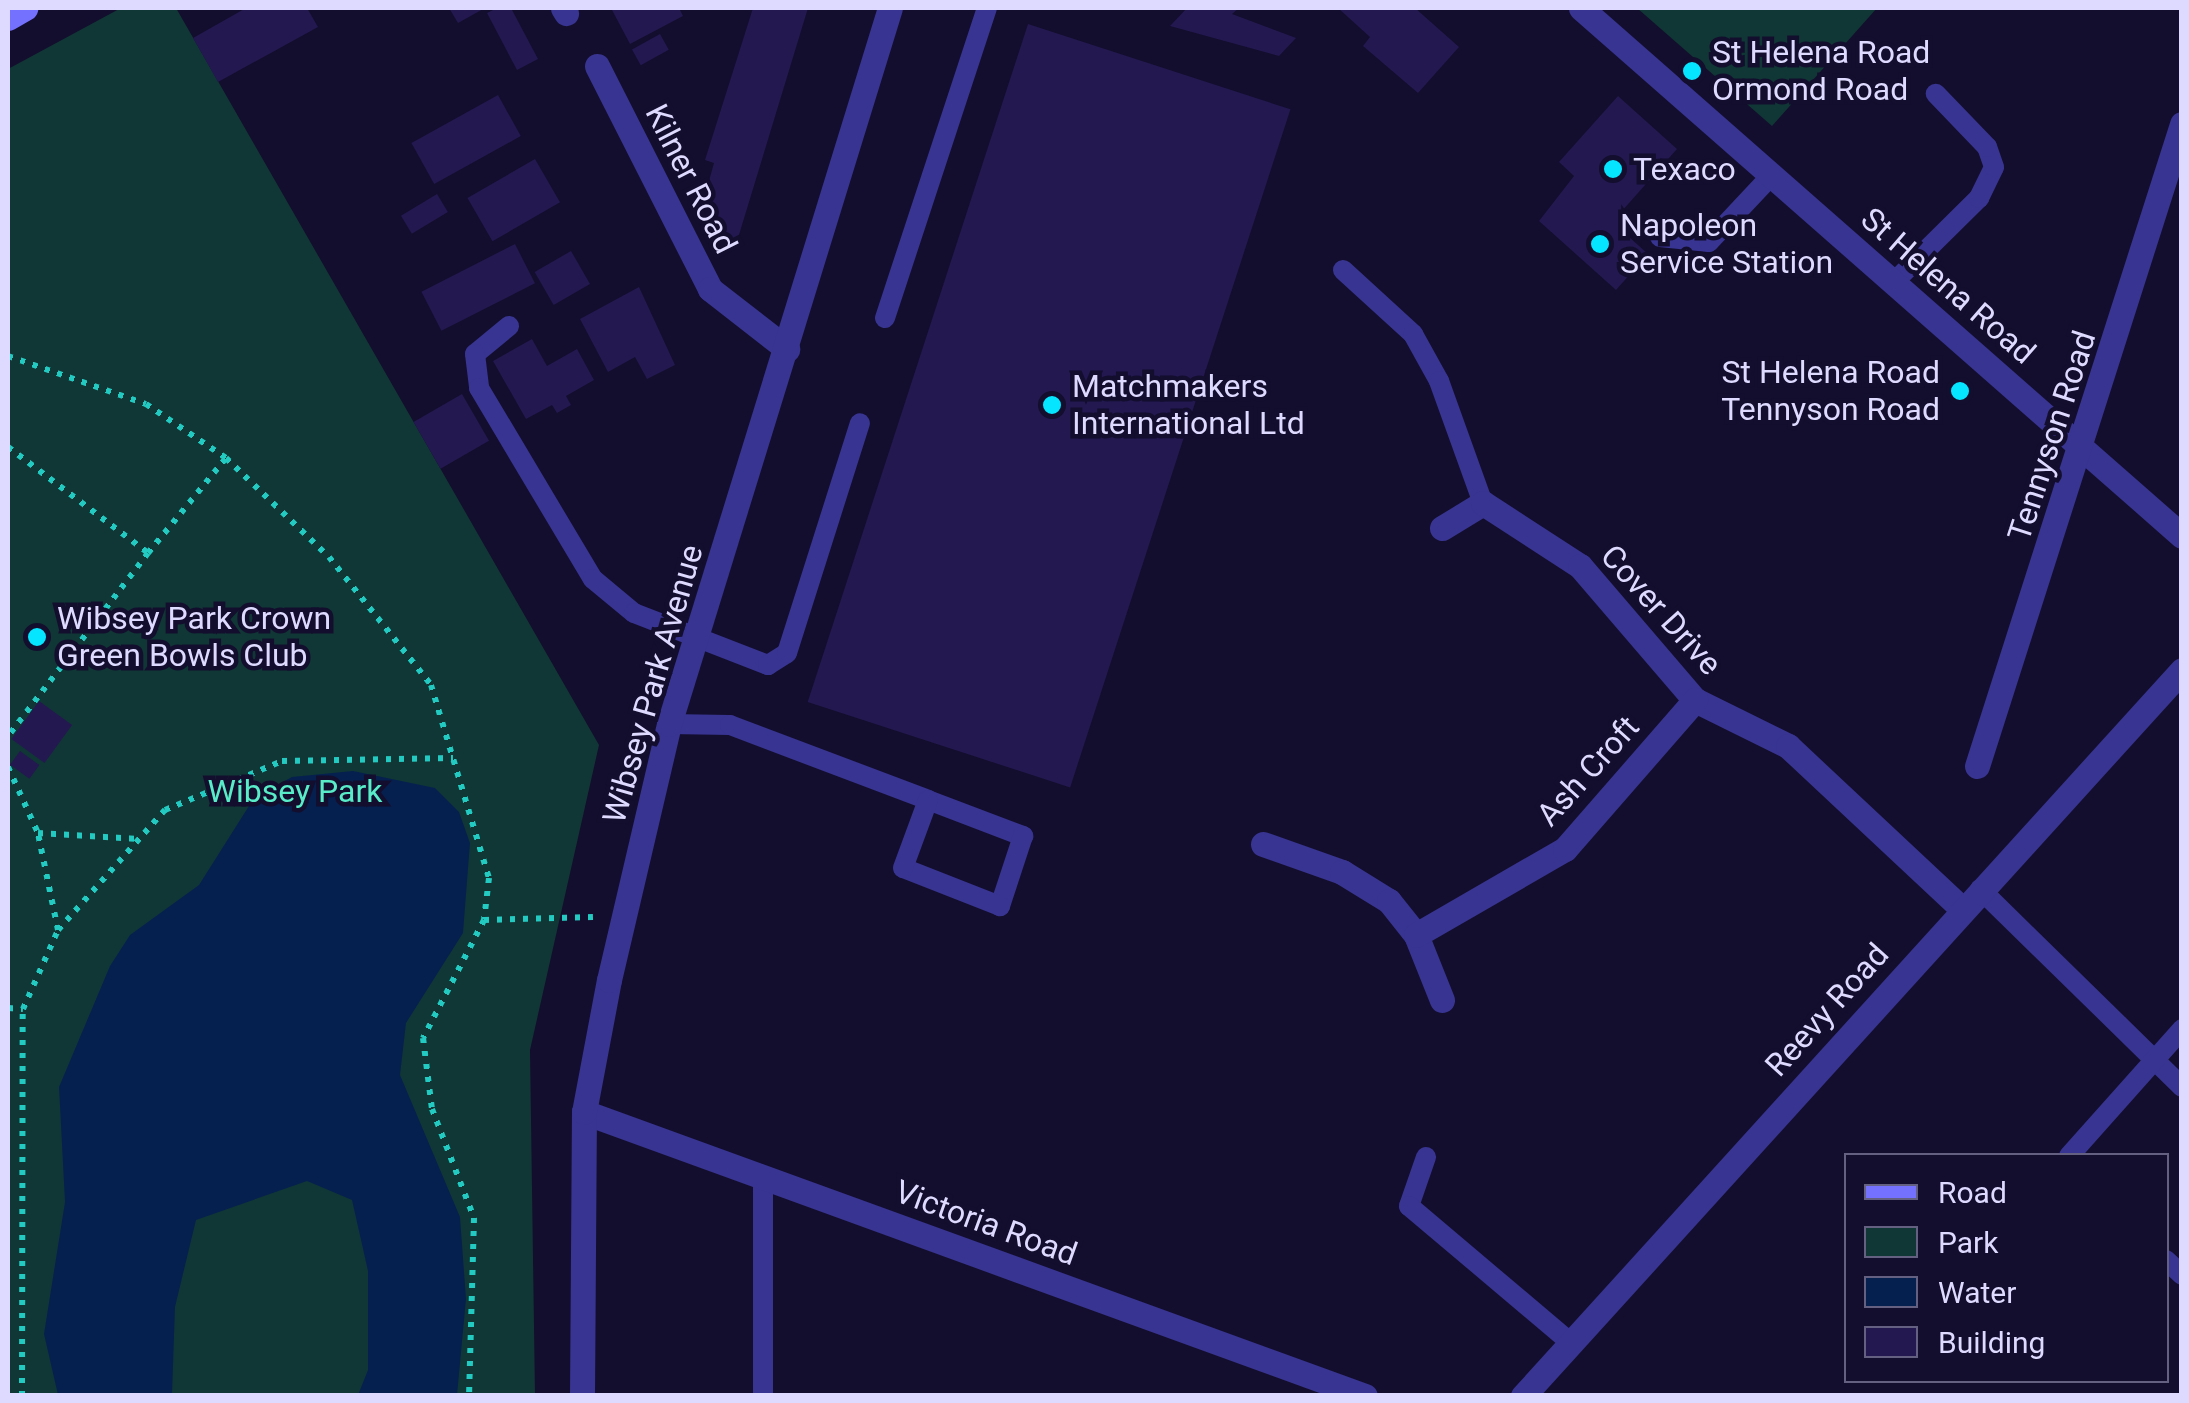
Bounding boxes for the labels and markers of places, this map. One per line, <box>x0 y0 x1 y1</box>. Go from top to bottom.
place label: St Helena Road Ormond Road <box>1712 34 1930 109</box>
marker: St Helena Road Ormond Road <box>1681 60 1703 82</box>
place label: Texaco <box>1633 150 1736 188</box>
marker: Texaco <box>1602 158 1624 180</box>
place label: Napoleon Service Station <box>1620 207 1833 282</box>
marker: Napoleon Service Station <box>1589 233 1611 255</box>
place label: St Helena Road Tennyson Road <box>1721 354 1940 429</box>
place label: Matchmakers International Ltd <box>1072 368 1305 443</box>
marker: St Helena Road Tennyson Road <box>1949 380 1971 402</box>
marker: Matchmakers International Ltd <box>1041 394 1063 416</box>
place label: Wibsey Park Crown Green Bowls Club <box>57 600 331 675</box>
marker: Wibsey Park Crown Green Bowls Club <box>26 626 48 648</box>

